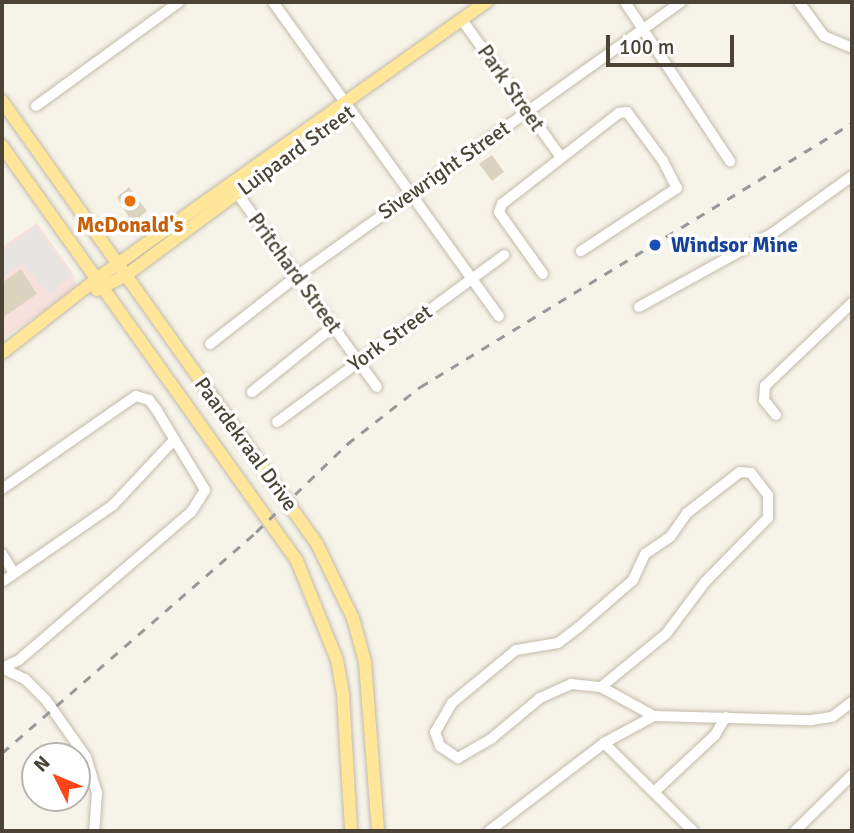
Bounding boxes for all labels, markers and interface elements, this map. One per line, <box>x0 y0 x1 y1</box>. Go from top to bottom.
scale bar <box>609 21 737 65</box>
text: 100 m <box>619 34 674 60</box>
street label: Park Street <box>472 40 550 136</box>
street label: Luipaard Street <box>233 99 359 201</box>
street label: Sivewright Street <box>373 115 515 225</box>
marker: McDonald's <box>122 193 138 209</box>
street label: Pritchard Street <box>243 208 347 338</box>
place label: McDonald's <box>77 212 183 238</box>
place label: Windsor Mine <box>671 232 798 258</box>
marker: Windsor Mine <box>645 235 665 255</box>
street label: York Street <box>343 299 437 377</box>
street label: Paardekraal Drive <box>189 372 303 516</box>
north arrow <box>21 742 91 812</box>
text: N <box>29 751 55 777</box>

